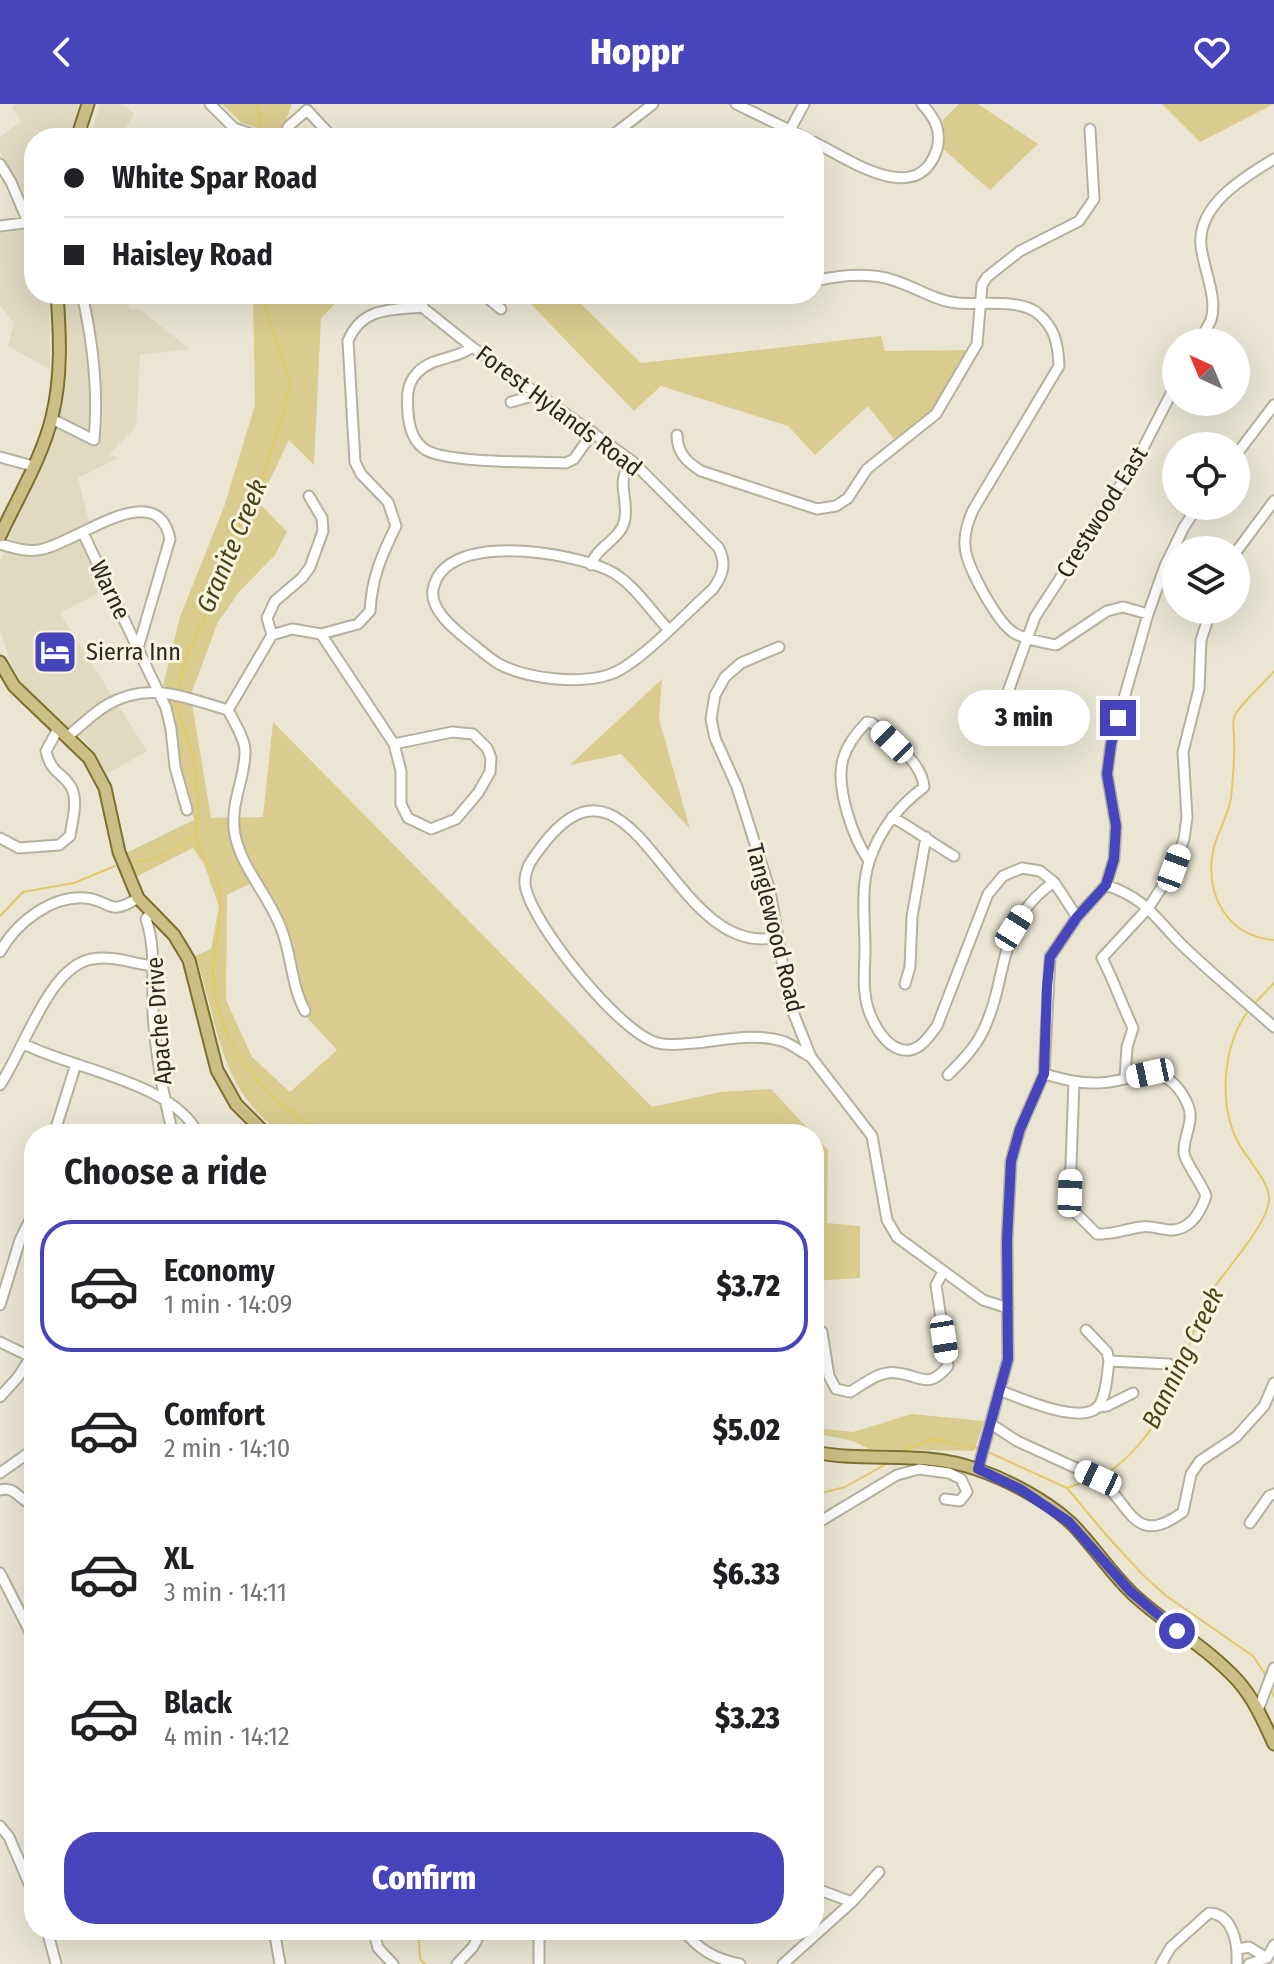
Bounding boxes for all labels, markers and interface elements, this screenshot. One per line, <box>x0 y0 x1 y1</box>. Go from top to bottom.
icon: back <box>40 30 84 74</box>
text: Hoppr <box>590 30 684 74</box>
icon: heart <box>1190 30 1234 74</box>
text: White Spar Road <box>112 160 317 196</box>
text: Haisley Road <box>112 237 273 273</box>
north arrow <box>1162 328 1250 416</box>
map controls <box>1162 328 1250 624</box>
street label: Forest Hylands Road <box>471 340 647 482</box>
button: locate <box>1162 432 1250 520</box>
street label: Crestwood East <box>1050 441 1154 583</box>
water label: Granite Creek <box>190 475 274 617</box>
button: layers <box>1162 536 1250 624</box>
street label: Warne <box>84 556 136 624</box>
hotel icon: Sierra Inn <box>31 628 79 676</box>
place label: Sierra Inn <box>86 638 181 666</box>
callout: 3 min <box>958 690 1090 746</box>
route end <box>1100 700 1136 736</box>
text: 3 min <box>995 702 1053 733</box>
car <box>866 717 918 767</box>
street label: Tanglewood Road <box>741 841 809 1015</box>
car <box>1155 841 1193 895</box>
car <box>991 901 1037 955</box>
street label: Apache Drive <box>141 956 177 1086</box>
car <box>1124 1056 1176 1090</box>
text: Choose a ride <box>64 1150 267 1194</box>
car <box>1057 1169 1083 1217</box>
icon: car <box>68 1250 140 1322</box>
text: Economy <box>164 1253 275 1289</box>
text: $3.72 <box>716 1268 780 1304</box>
water label: Banning Creek <box>1136 1282 1231 1434</box>
text: 1 min · 14:09 <box>164 1289 292 1320</box>
car <box>928 1313 960 1365</box>
icon: car <box>68 1394 140 1466</box>
text: Comfort <box>164 1397 265 1433</box>
text: $5.02 <box>713 1412 780 1448</box>
text: 2 min · 14:10 <box>164 1433 290 1464</box>
car <box>1071 1457 1125 1499</box>
icon: car <box>68 1538 140 1610</box>
text: XL <box>164 1541 194 1577</box>
text: $6.33 <box>713 1556 780 1592</box>
text: 3 min · 14:11 <box>164 1577 287 1608</box>
route start <box>1159 1613 1195 1649</box>
icon: car <box>68 1682 140 1754</box>
text: Black <box>164 1685 232 1721</box>
text: $3.23 <box>715 1700 780 1736</box>
text: 4 min · 14:12 <box>164 1721 289 1752</box>
button: Confirm <box>64 1832 784 1924</box>

